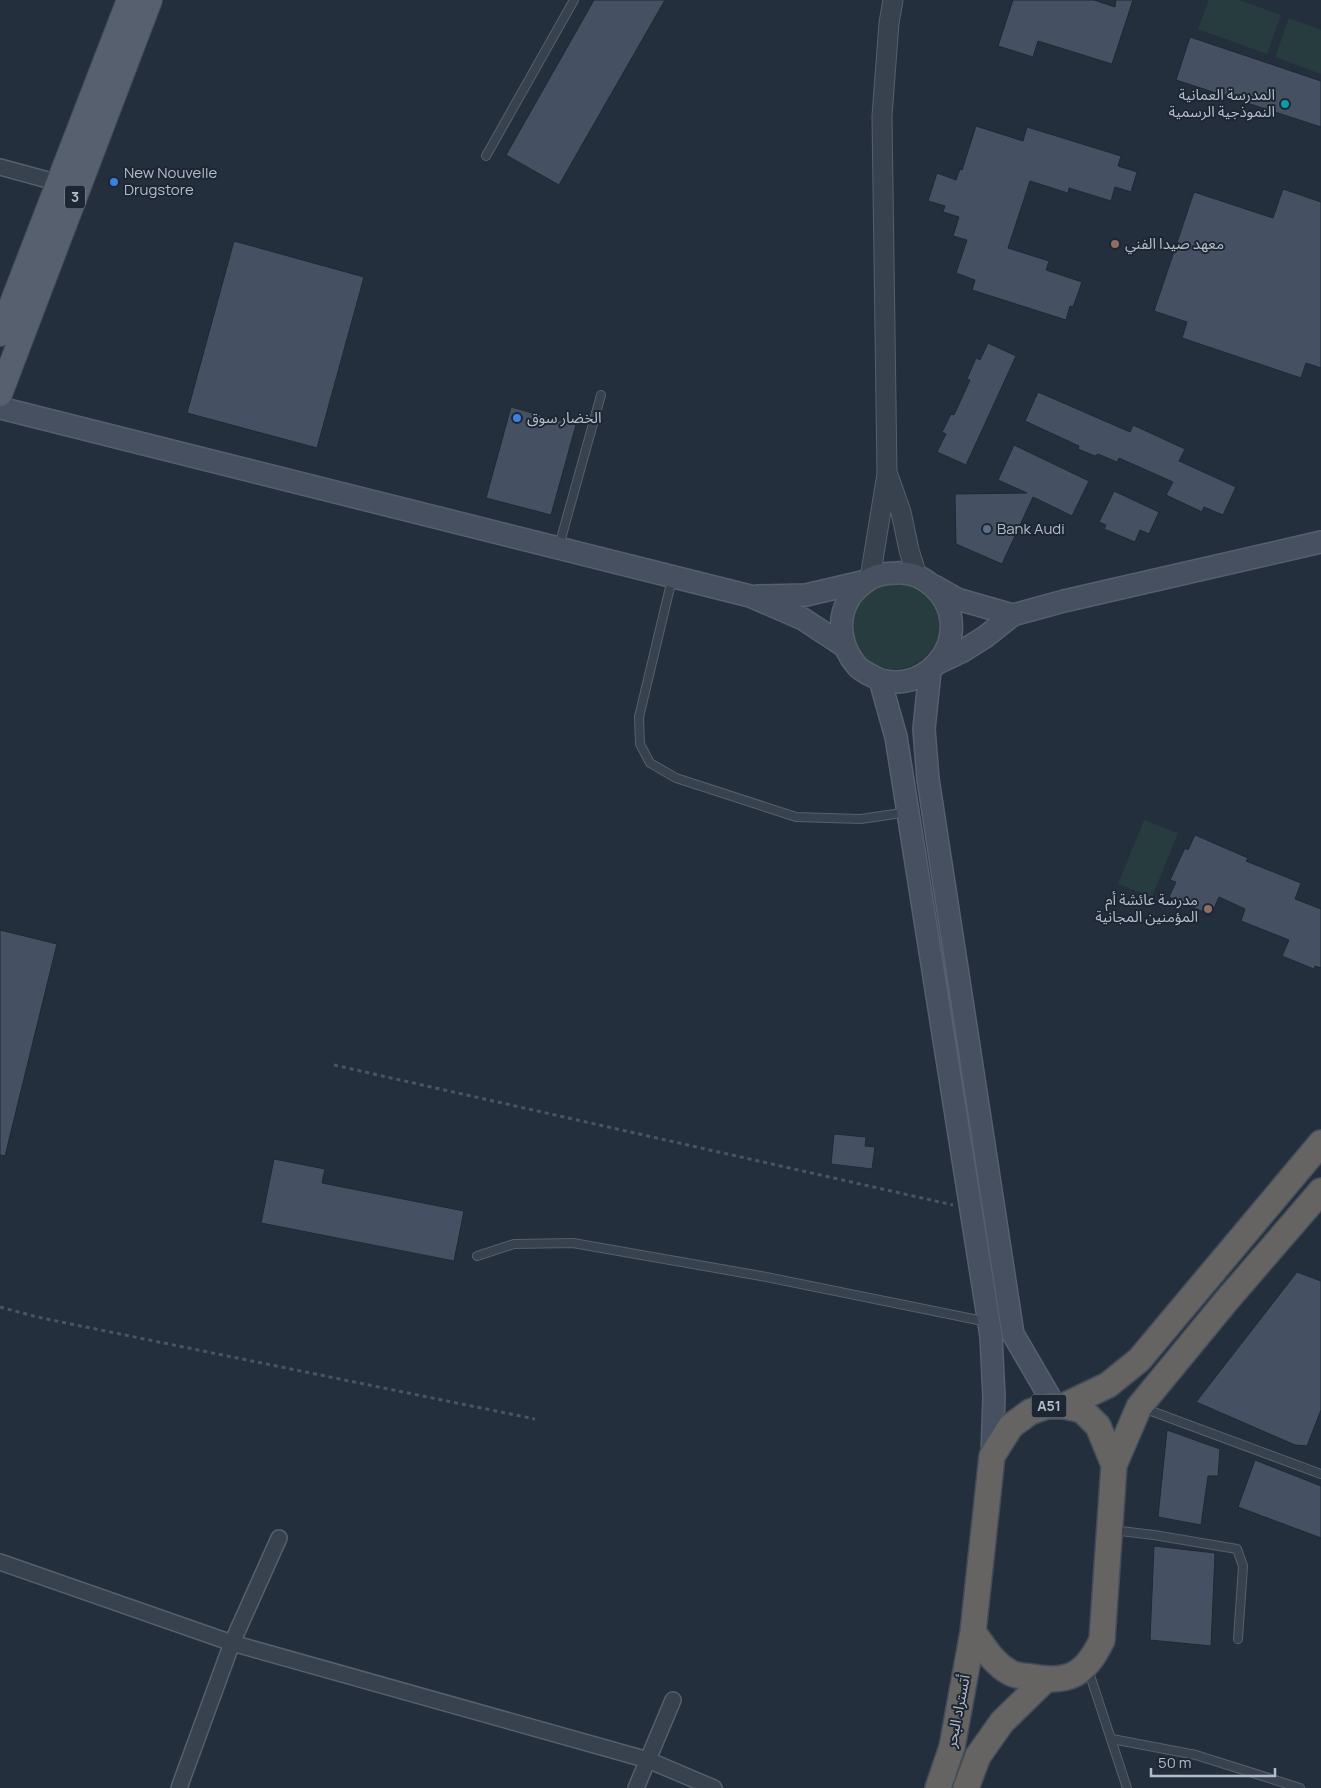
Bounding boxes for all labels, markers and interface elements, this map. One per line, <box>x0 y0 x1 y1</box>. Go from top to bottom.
place label: المدرسة العمانية النموذجية الرسمية <box>1168 84 1275 122</box>
marker: المدرسة العمانية النموذجية الرسمية <box>1279 98 1291 110</box>
place label: New Nouvelle Drugstore <box>124 162 217 200</box>
marker: New Nouvelle Drugstore <box>108 176 120 188</box>
road number: 3 <box>65 186 85 208</box>
place label: معهد صيدا الفني <box>1125 233 1224 255</box>
marker: معهد صيدا الفني <box>1109 238 1121 250</box>
place label: الخضار سوق <box>527 407 602 428</box>
marker: الخضار سوق <box>511 412 523 424</box>
place label: Bank Audi <box>997 518 1065 539</box>
marker: Bank Audi <box>981 523 993 535</box>
place label: مدرسة عائشة أم المؤمنين المجانية <box>1095 889 1198 927</box>
marker: مدرسة عائشة أم المؤمنين المجانية <box>1202 903 1214 915</box>
road number: A51 <box>1032 1394 1066 1418</box>
street label: أتستراد البحر <box>940 1672 975 1750</box>
scale bar <box>1151 1746 1275 1778</box>
text: 50 m <box>1158 1752 1192 1773</box>

